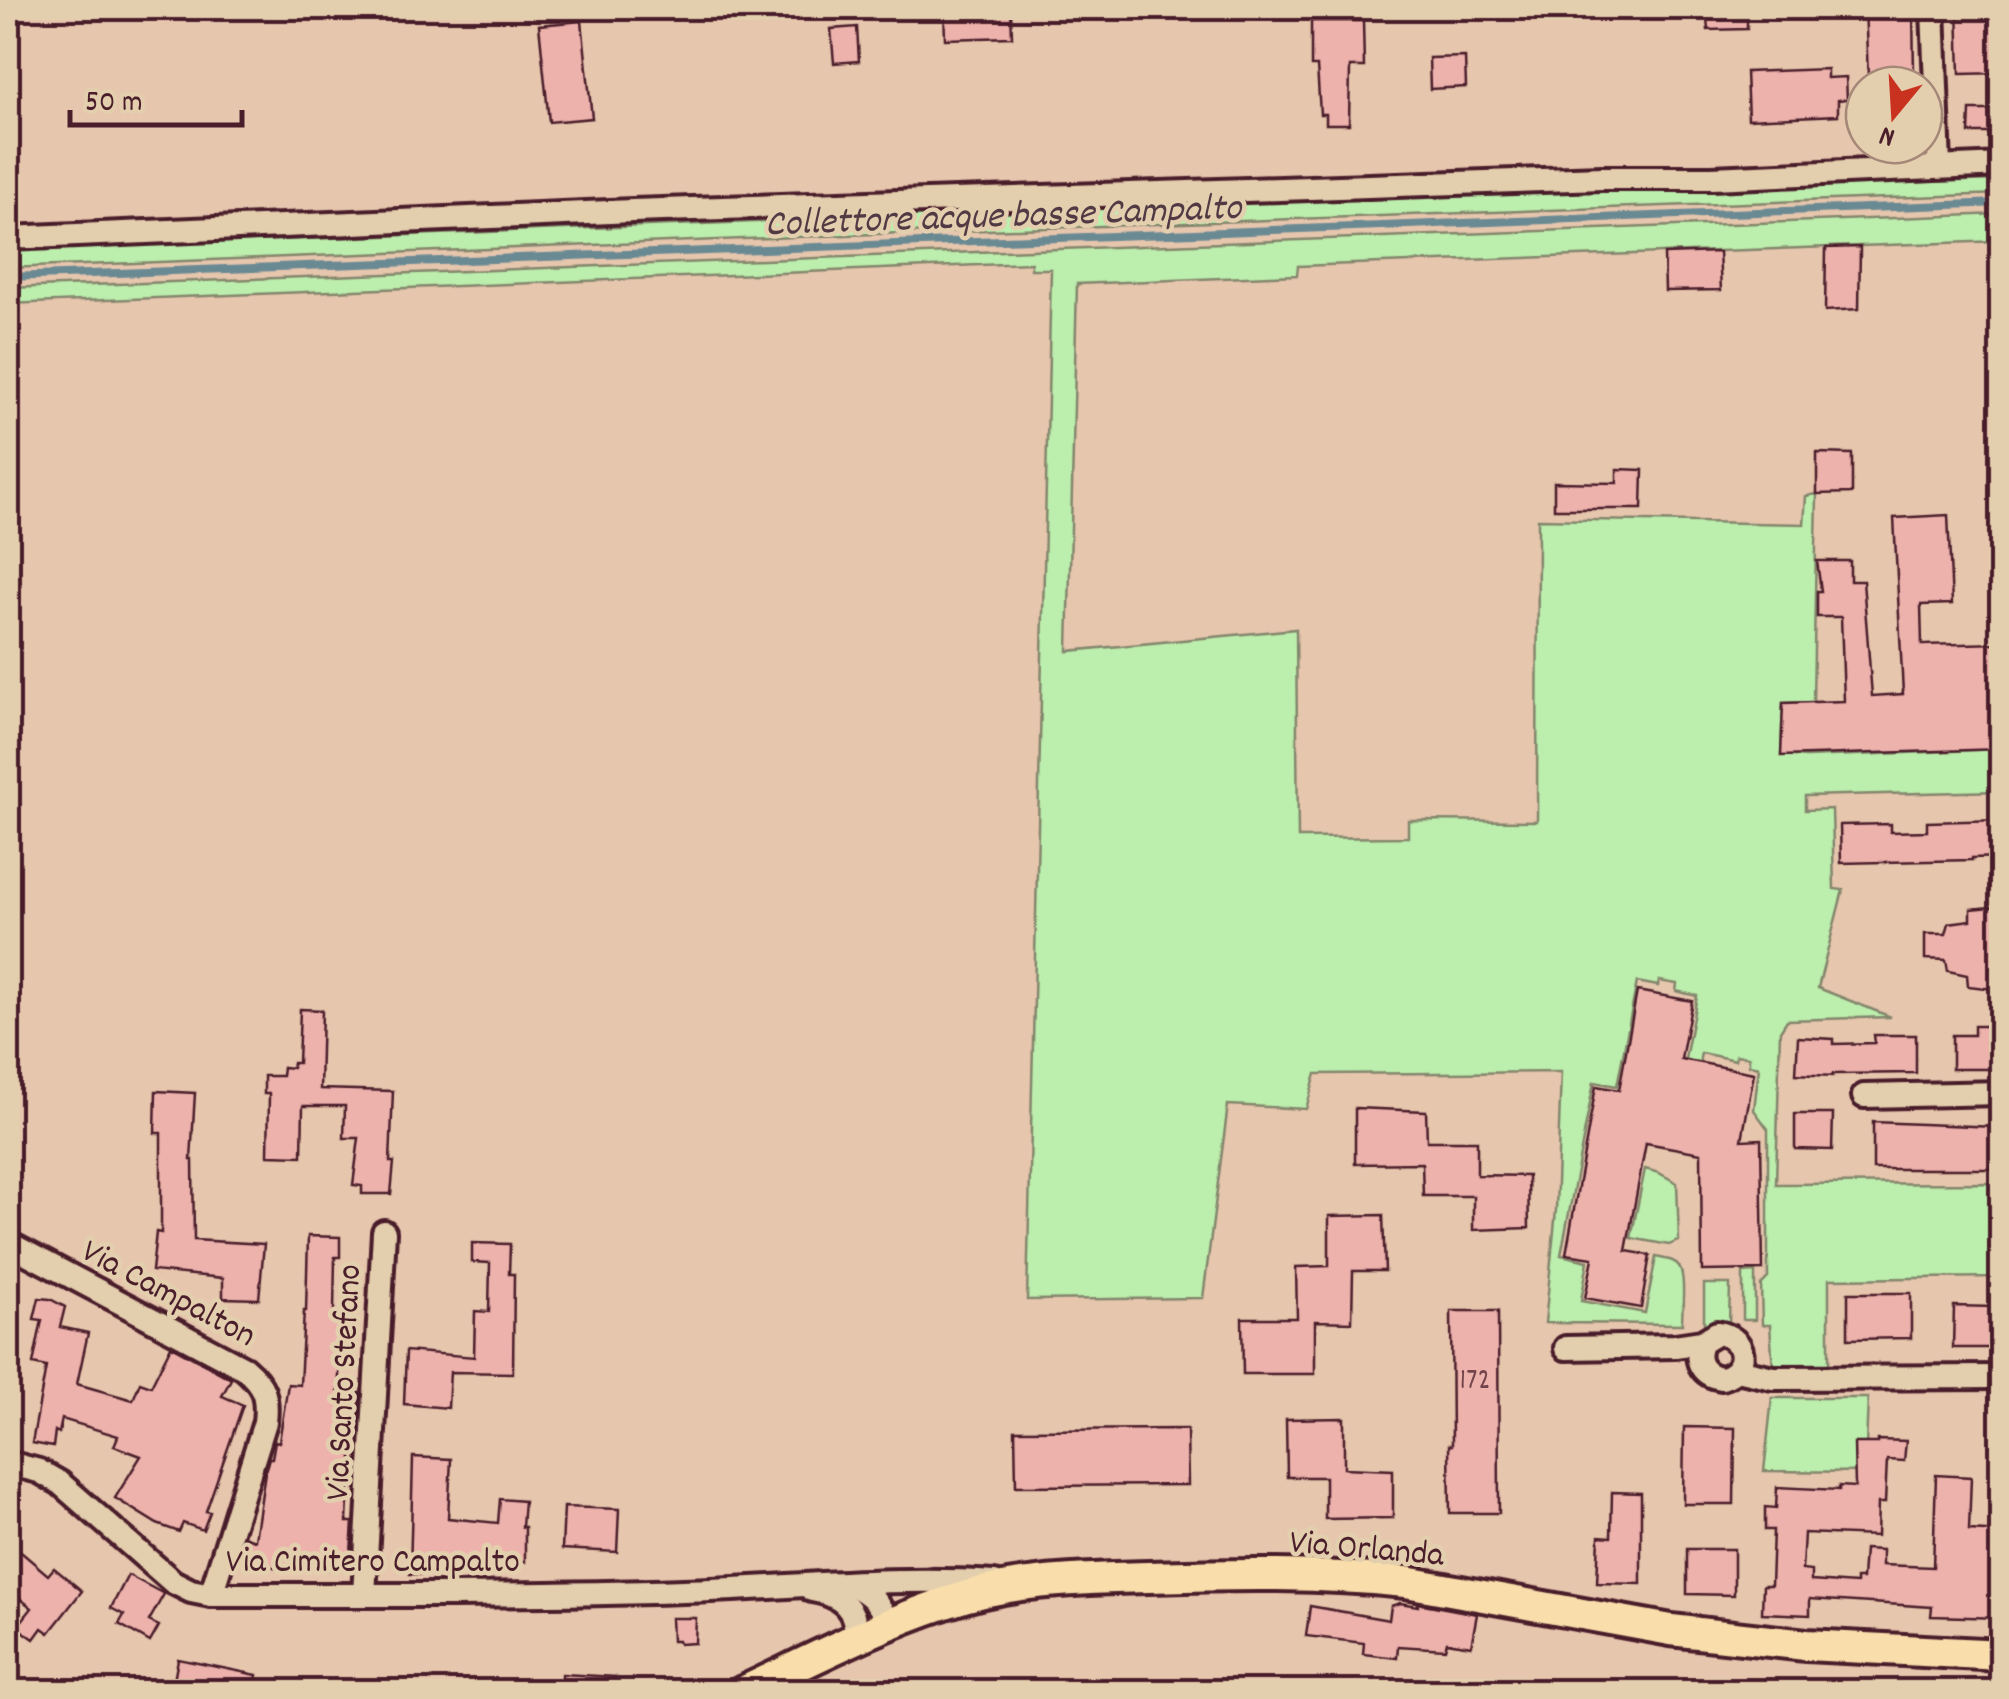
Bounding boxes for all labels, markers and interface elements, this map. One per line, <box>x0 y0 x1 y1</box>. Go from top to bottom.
scale bar <box>70 65 242 127</box>
north arrow <box>1844 65 1944 165</box>
text: 50 m <box>85 83 143 126</box>
text: N <box>1875 113 1901 155</box>
water label: Collettore acque basse Campalto <box>764 183 1244 254</box>
street label: Via Campalton <box>72 1229 264 1362</box>
street label: Via Santo Stefano <box>315 1263 377 1502</box>
house number: 172 <box>1459 1361 1491 1404</box>
street label: Via Orlanda <box>1287 1519 1446 1583</box>
street label: Via Cimitero Campalto <box>226 1539 520 1589</box>

